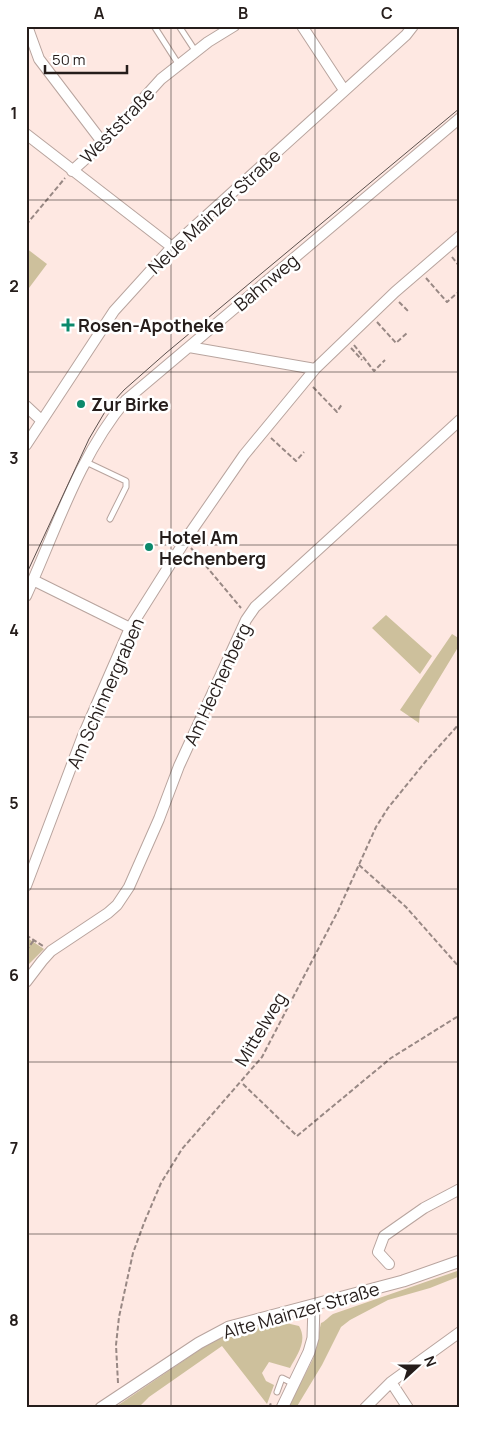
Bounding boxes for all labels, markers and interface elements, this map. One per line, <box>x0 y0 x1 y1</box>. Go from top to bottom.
text: A <box>94 2 105 24</box>
text: B <box>238 2 248 24</box>
text: C <box>381 2 393 24</box>
scale bar <box>45 42 128 74</box>
text: 50 m <box>52 49 86 70</box>
street label: Weststraße <box>75 82 159 168</box>
text: 1 <box>10 102 18 124</box>
street label: Neue Mainzer Straße <box>143 143 285 279</box>
street label: Bahnweg <box>229 248 303 316</box>
text: 2 <box>9 275 19 297</box>
place label: Rosen-Apotheke <box>78 313 224 337</box>
marker: Rosen-Apotheke <box>62 319 74 331</box>
place label: Zur Birke <box>91 392 169 416</box>
marker: Zur Birke <box>75 398 87 410</box>
text: 3 <box>9 447 19 469</box>
place label: Hotel Am Hechenberg <box>159 525 266 570</box>
marker: Hotel Am Hechenberg <box>143 541 155 553</box>
street label: Am Schinnergraben <box>61 614 149 772</box>
text: 4 <box>9 619 19 641</box>
street label: Am Hechenberg <box>178 619 256 749</box>
text: 5 <box>9 792 19 814</box>
text: 6 <box>9 964 19 986</box>
street label: Mittelweg <box>229 988 291 1070</box>
text: 7 <box>10 1137 18 1159</box>
street label: Alte Mainzer Straße <box>220 1276 382 1344</box>
text: 8 <box>9 1309 19 1331</box>
north arrow <box>394 1342 444 1392</box>
text: N <box>420 1353 441 1369</box>

